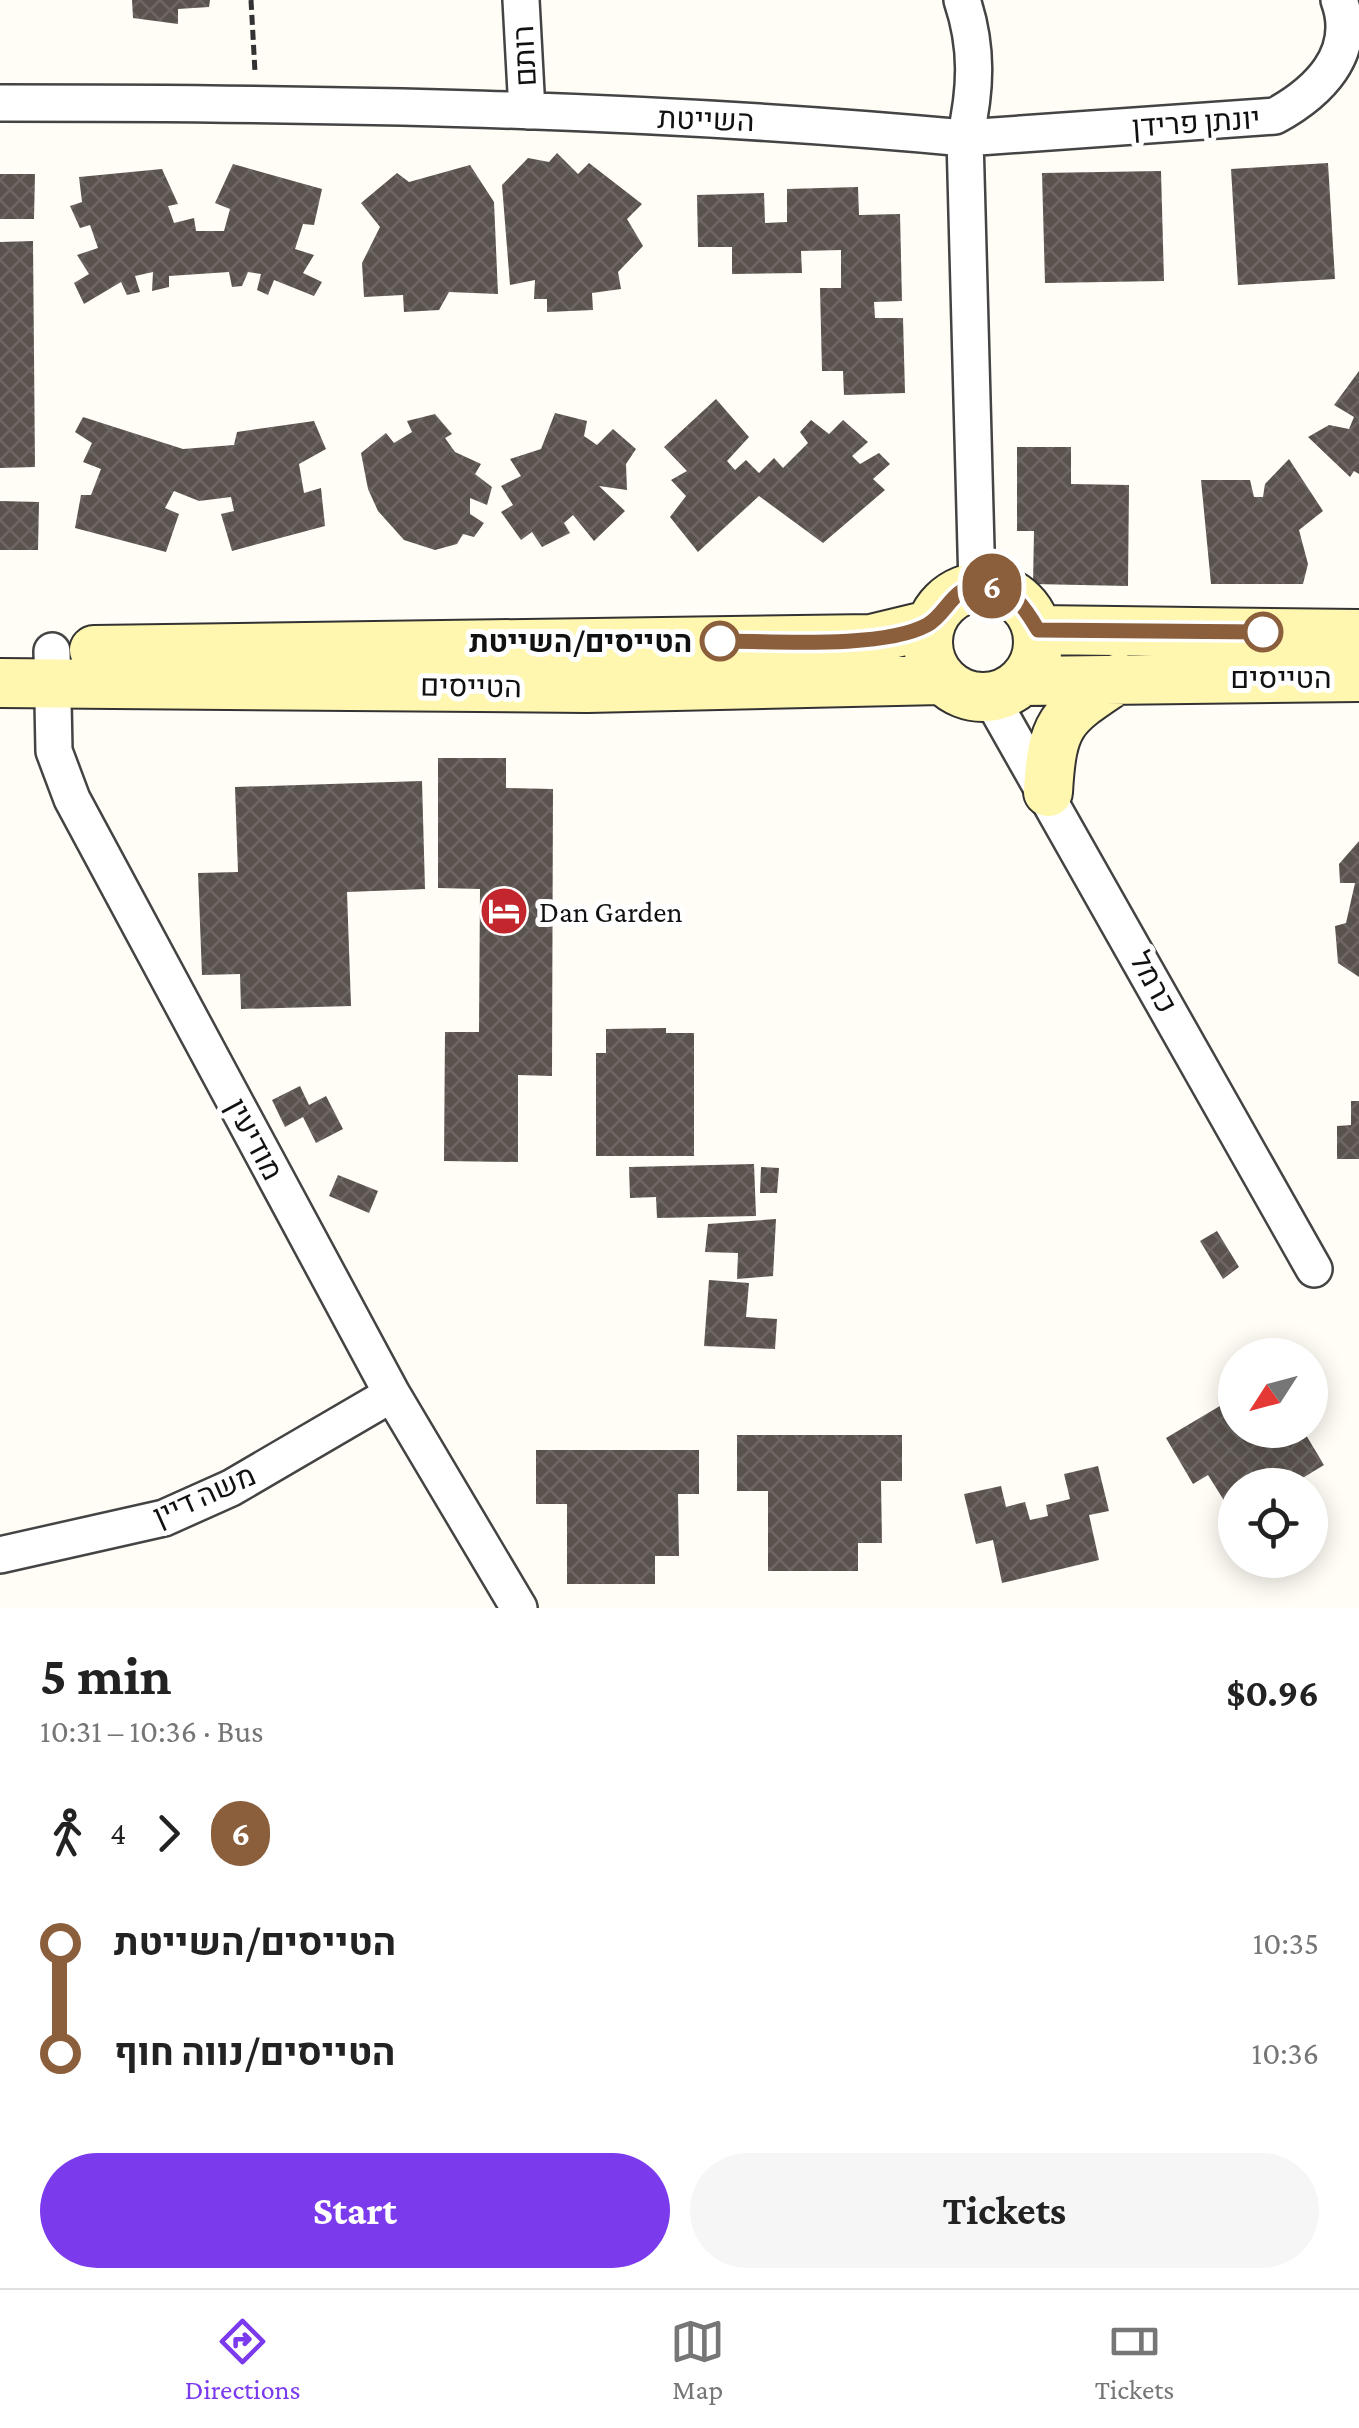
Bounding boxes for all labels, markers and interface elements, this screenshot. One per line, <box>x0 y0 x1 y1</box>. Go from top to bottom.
street label: רותם <box>506 24 542 88</box>
street label: השייטת <box>657 101 755 137</box>
street label: יונתן פרידן <box>1131 101 1261 143</box>
line badge: 6 <box>960 554 1024 618</box>
text: 6 <box>982 567 1002 606</box>
unlabelled marker <box>1244 613 1282 651</box>
marker: הטייסים/השייטת <box>701 622 739 660</box>
place label: הטייסים/השייטת <box>469 625 692 658</box>
street label: הטייסים <box>1230 661 1332 694</box>
street label: הטייסים <box>420 669 522 703</box>
hotel icon: Dan Garden <box>478 885 530 937</box>
place label: Dan Garden <box>539 895 683 928</box>
street label: כרמל <box>1124 945 1184 1019</box>
street label: מודיעין <box>220 1093 290 1185</box>
north arrow <box>1218 1338 1328 1448</box>
map controls <box>1218 1338 1328 1578</box>
street label: משה דיין <box>148 1458 260 1532</box>
button: locate <box>1218 1468 1328 1578</box>
text: 5 min <box>40 1645 172 1706</box>
text: $0.96 <box>1226 1672 1319 1714</box>
text: 10:31 – 10:36 · Bus <box>40 1713 264 1749</box>
icon: walk <box>40 1806 95 1861</box>
icon: forward <box>141 1806 196 1861</box>
text: 6 <box>231 1814 250 1853</box>
text: 4 <box>110 1815 126 1851</box>
text: הטייסים/השייטת <box>114 1921 396 1963</box>
text: 10:35 <box>1253 1925 1319 1961</box>
text: הטייסים/נווה חוף <box>114 2031 395 2073</box>
text: 10:36 <box>1252 2035 1319 2071</box>
button: Start <box>40 2153 670 2268</box>
button: Tickets <box>690 2153 1319 2268</box>
tab: Directions <box>185 2314 301 2405</box>
tab: Map <box>670 2314 725 2405</box>
tab: Tickets <box>1095 2314 1174 2405</box>

